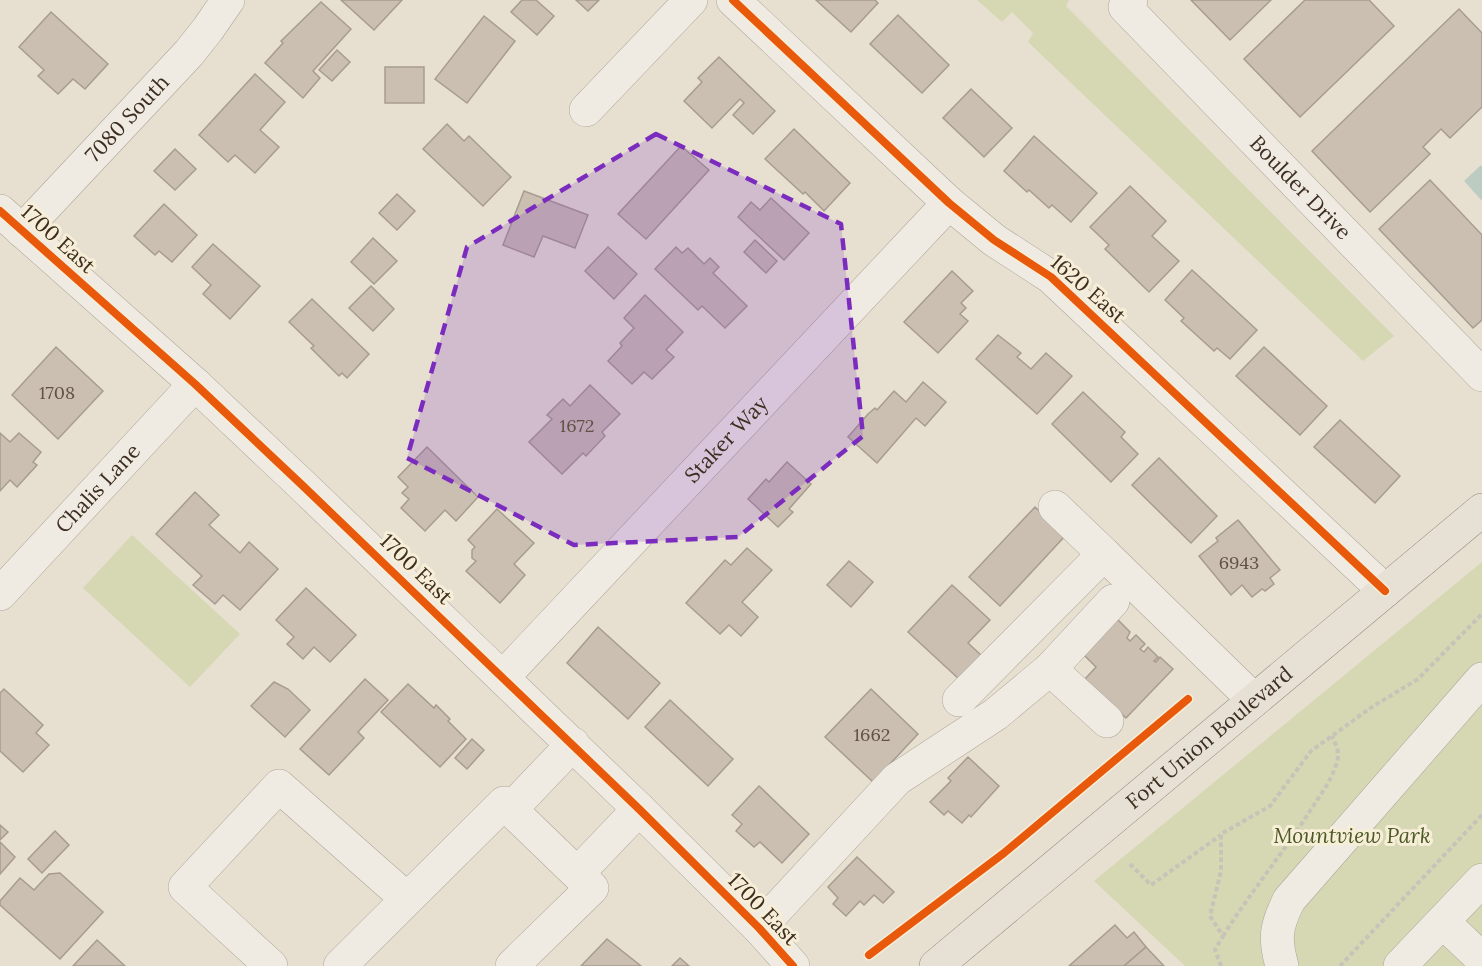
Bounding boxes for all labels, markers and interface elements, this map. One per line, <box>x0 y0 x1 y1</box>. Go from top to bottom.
street label: 7080 South <box>79 69 175 168</box>
street label: Boulder Drive <box>1244 130 1357 245</box>
street label: 1700 East <box>16 198 102 280</box>
street label: 1620 East <box>1045 248 1132 329</box>
house number: 1708 <box>39 381 75 404</box>
street label: Staker Way <box>679 390 773 488</box>
house number: 1672 <box>560 414 594 437</box>
street label: Chalis Lane <box>49 438 146 539</box>
street label: 1700 East <box>374 527 459 610</box>
house number: 6943 <box>1219 551 1259 574</box>
street label: Fort Union Boulevard <box>1120 660 1298 815</box>
house number: 1662 <box>853 723 891 746</box>
park label: Mountview Park <box>1273 822 1431 849</box>
street label: 1700 East <box>722 867 805 951</box>

